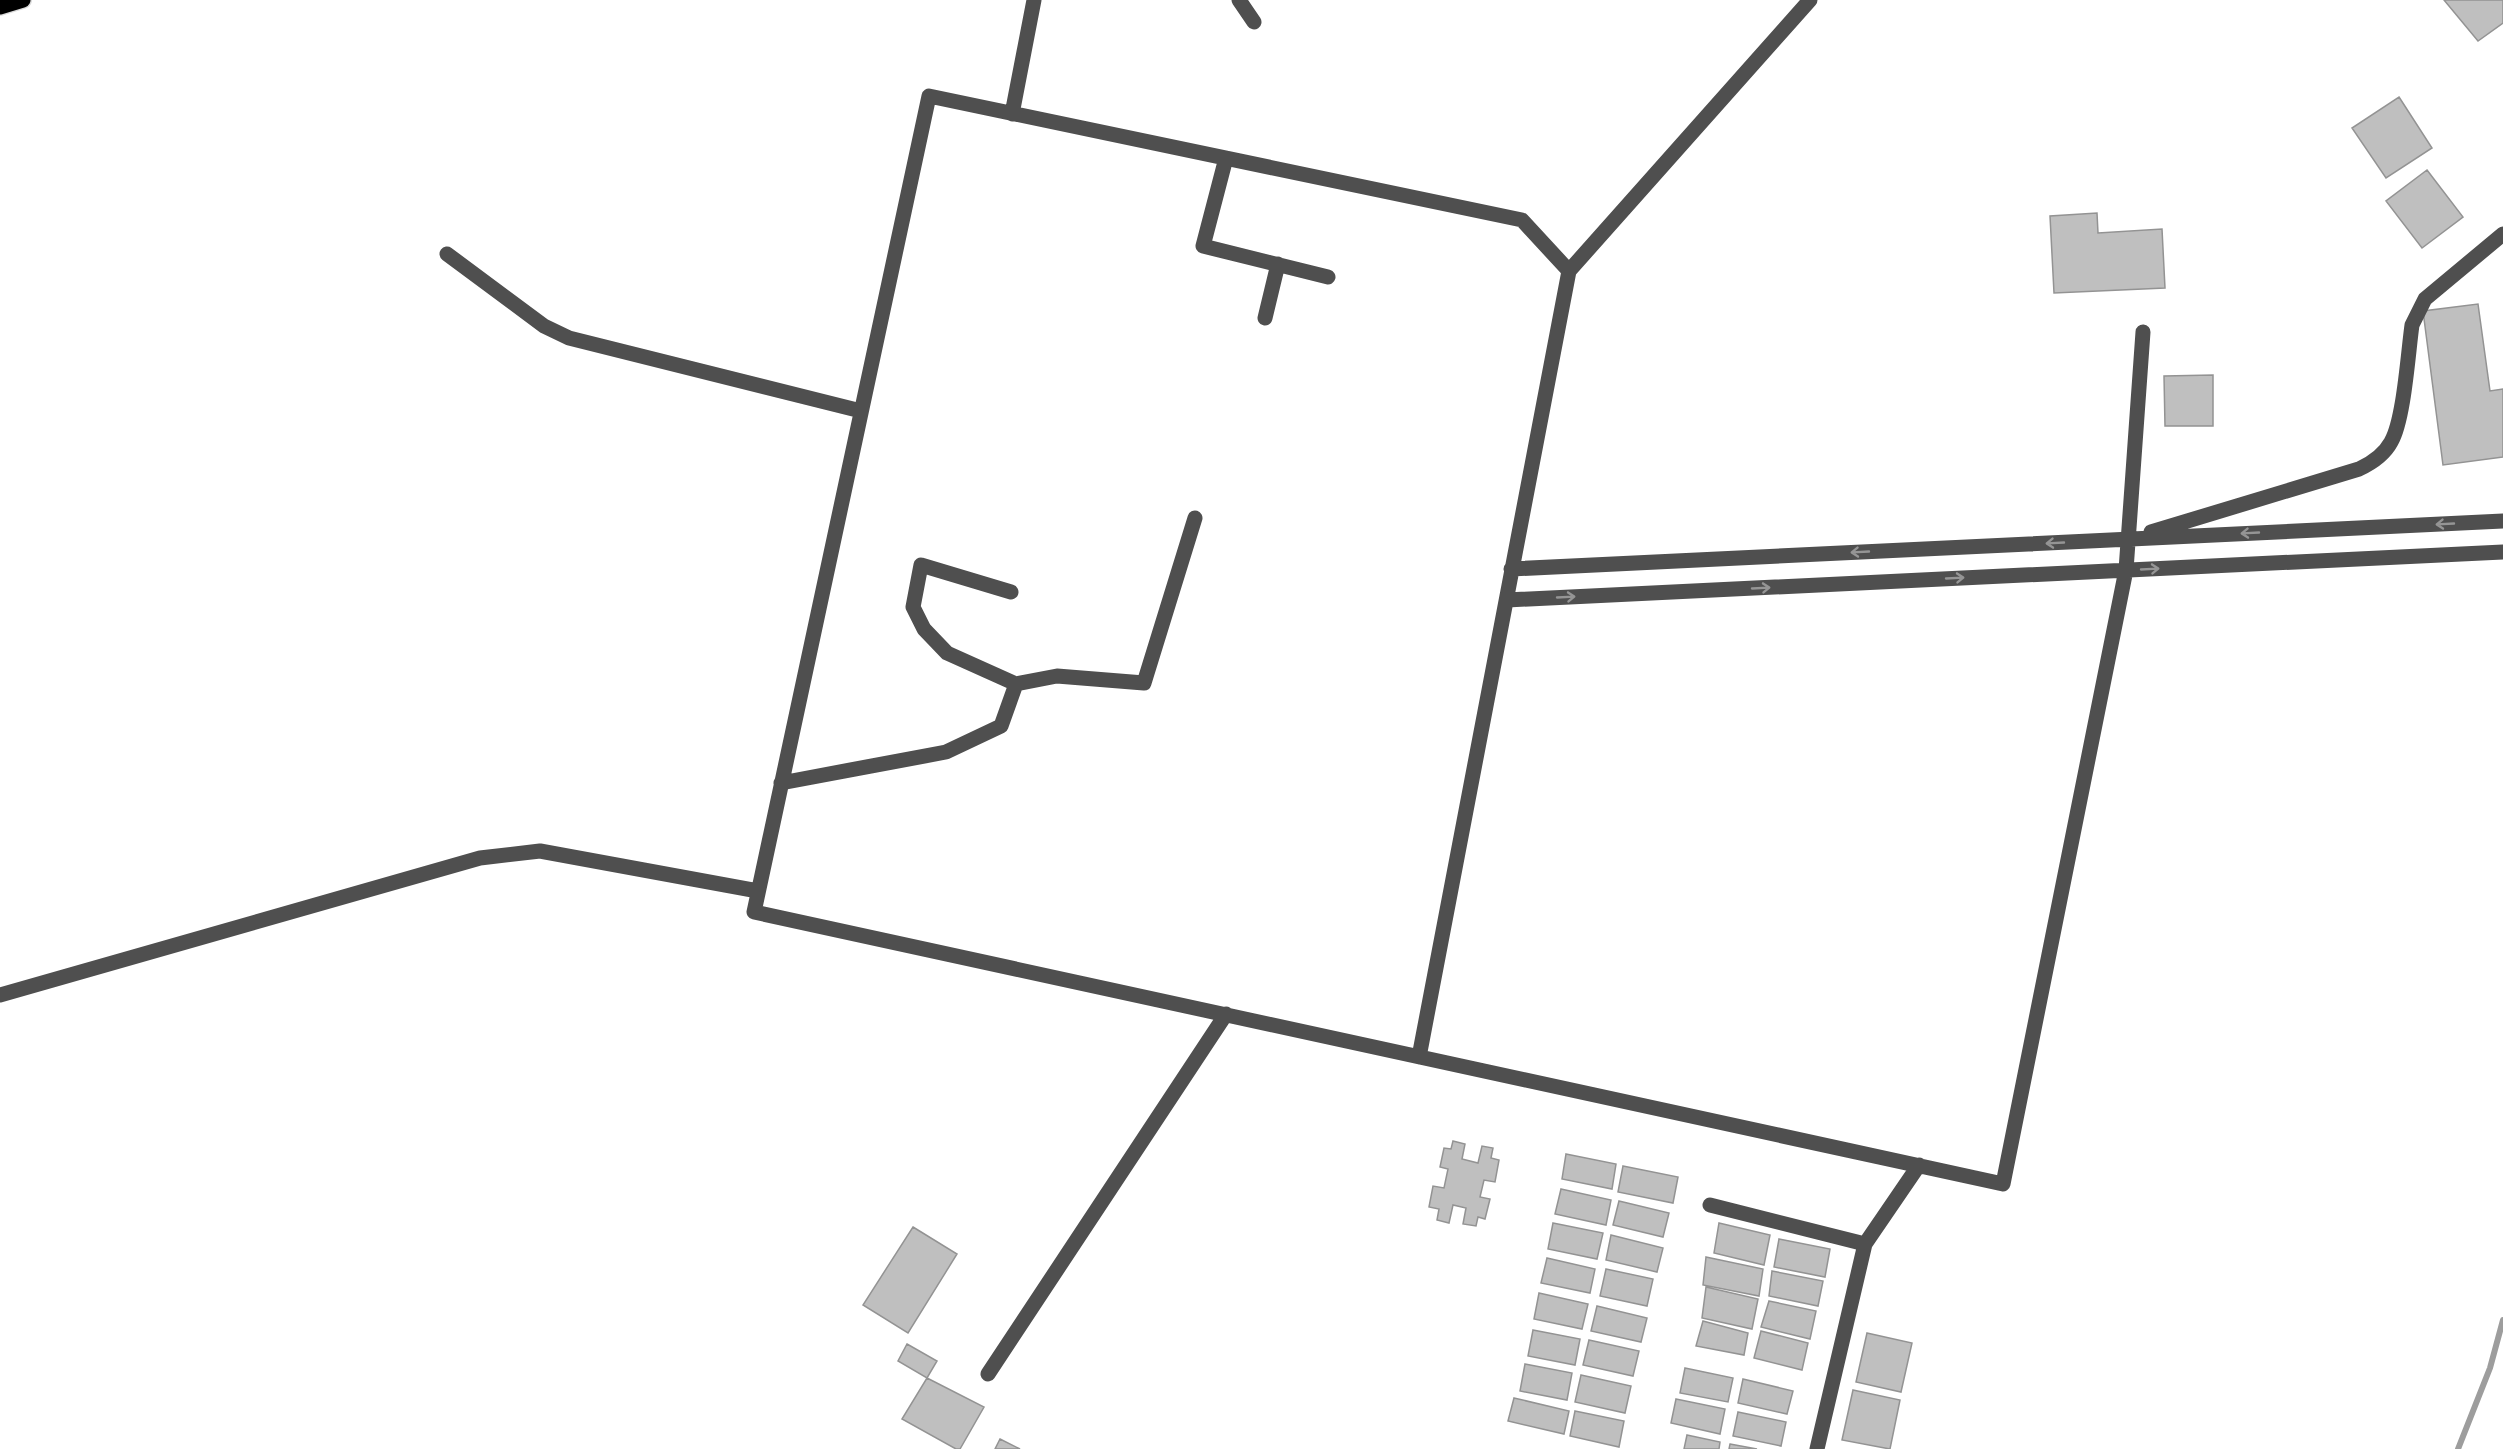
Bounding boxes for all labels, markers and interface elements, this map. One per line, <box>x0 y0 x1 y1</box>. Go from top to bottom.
one-way arrow <box>2435 518 2455 529</box>
one-way arrow <box>2240 528 2260 539</box>
one-way arrow <box>2046 537 2066 548</box>
one-way arrow <box>1851 547 1871 558</box>
one-way arrow <box>2140 563 2160 574</box>
one-way arrow <box>1945 573 1965 584</box>
one-way arrow <box>1750 582 1770 593</box>
one-way arrow <box>1555 592 1575 603</box>

